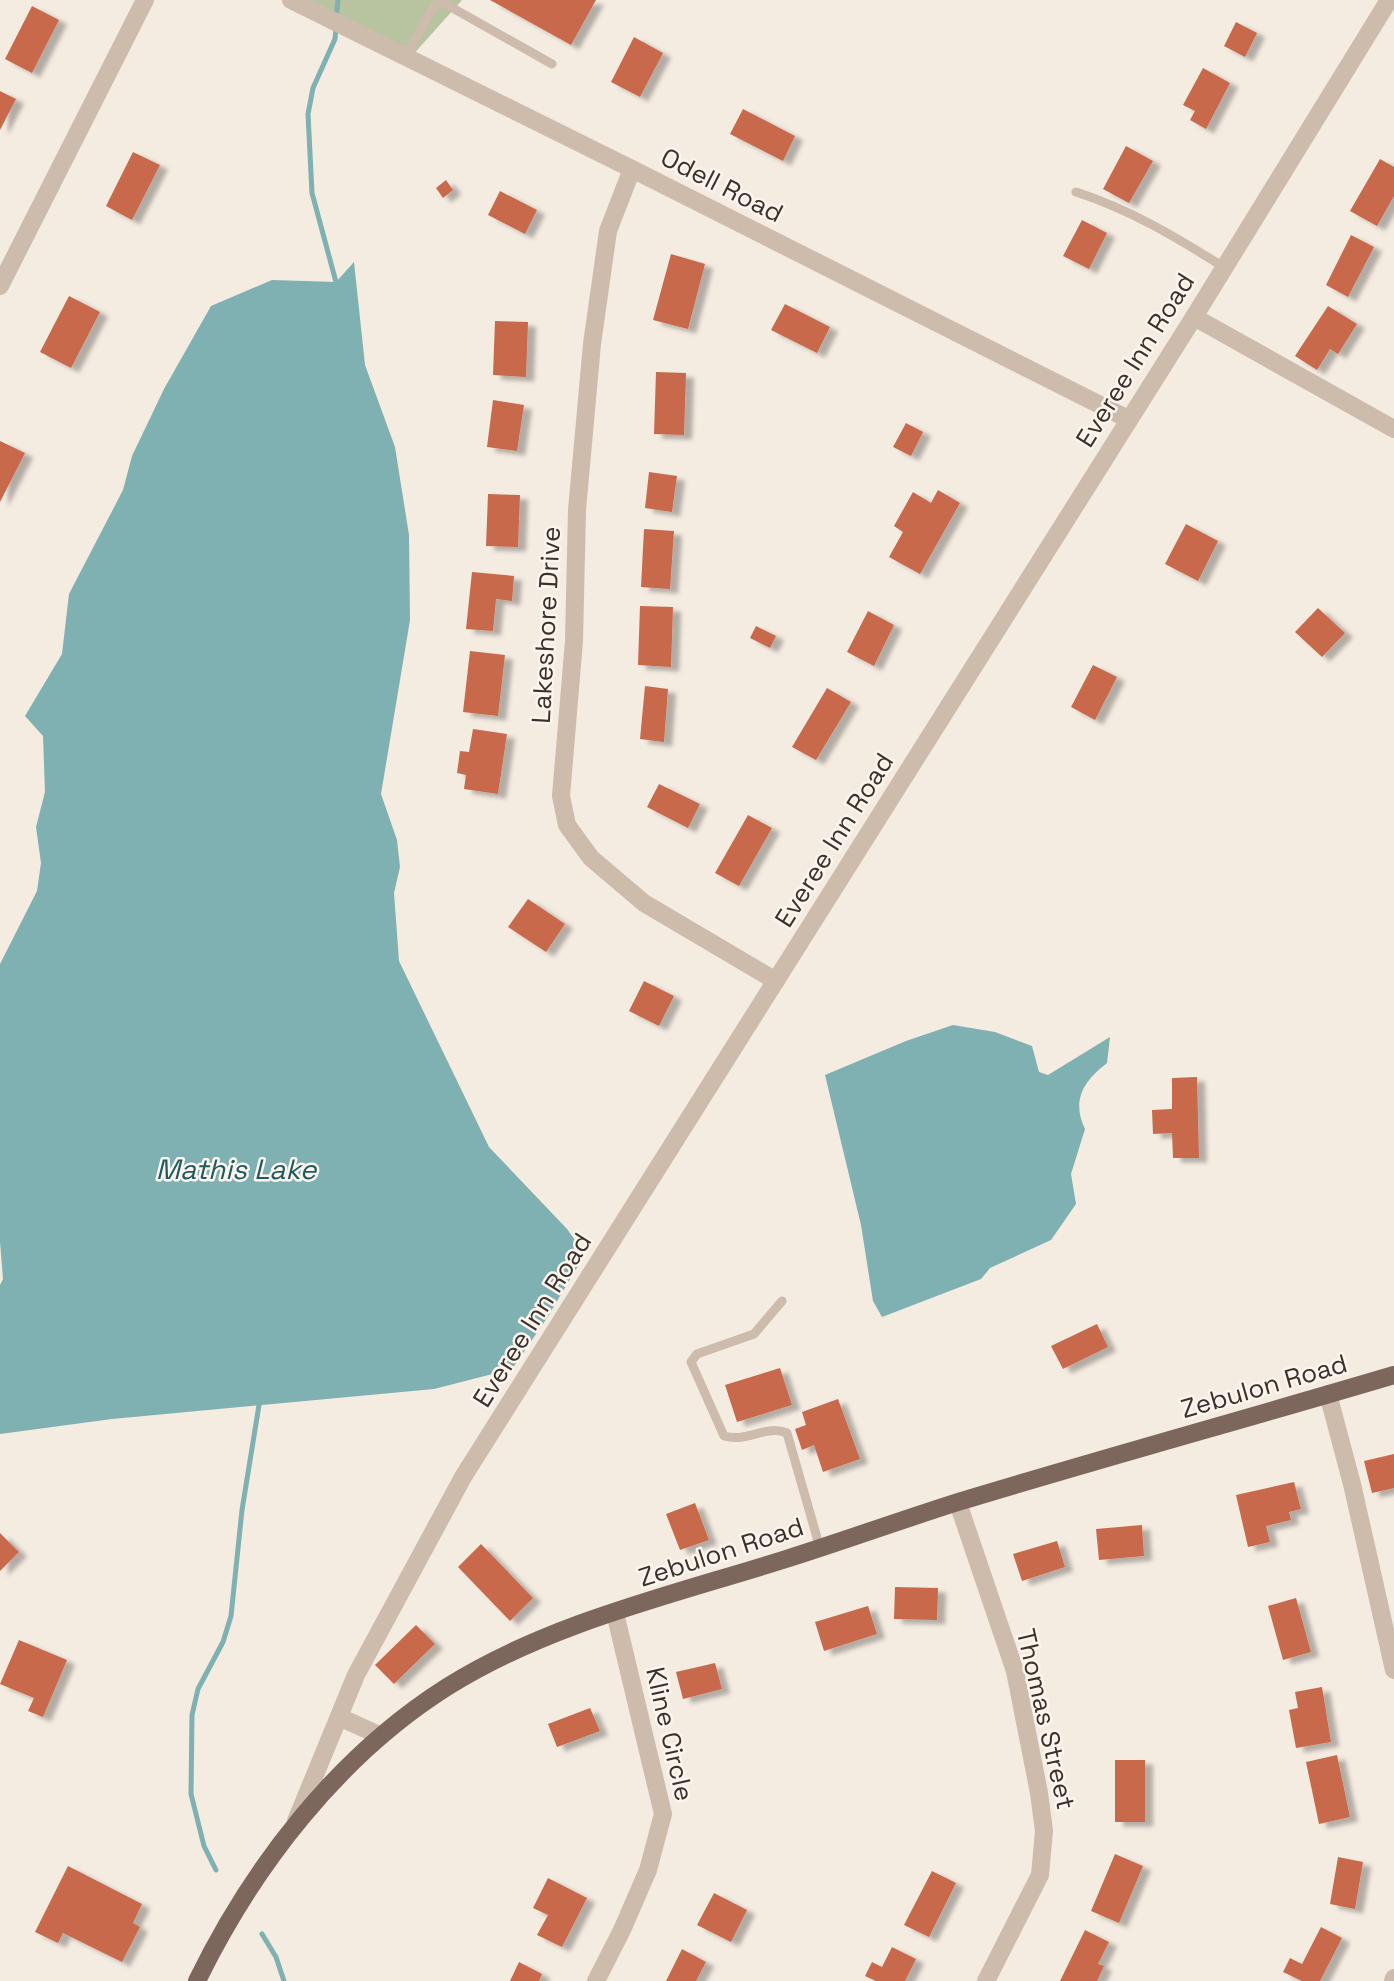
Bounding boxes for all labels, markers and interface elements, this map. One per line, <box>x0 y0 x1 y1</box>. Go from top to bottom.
street label: Odell Road <box>655 140 789 230</box>
street label: Everee Inn Road <box>1068 267 1202 453</box>
street label: Lakeshore Drive <box>524 526 568 724</box>
street label: Everee Inn Road <box>767 747 901 933</box>
water label: Mathis Lake <box>156 1151 318 1187</box>
street label: Everee Inn Road <box>465 1227 599 1413</box>
street label: Zebulon Road <box>1177 1346 1351 1426</box>
street label: Zebulon Road <box>634 1509 808 1595</box>
street label: Thomas Street <box>1009 1625 1083 1813</box>
street label: Kline Circle <box>638 1664 702 1804</box>

